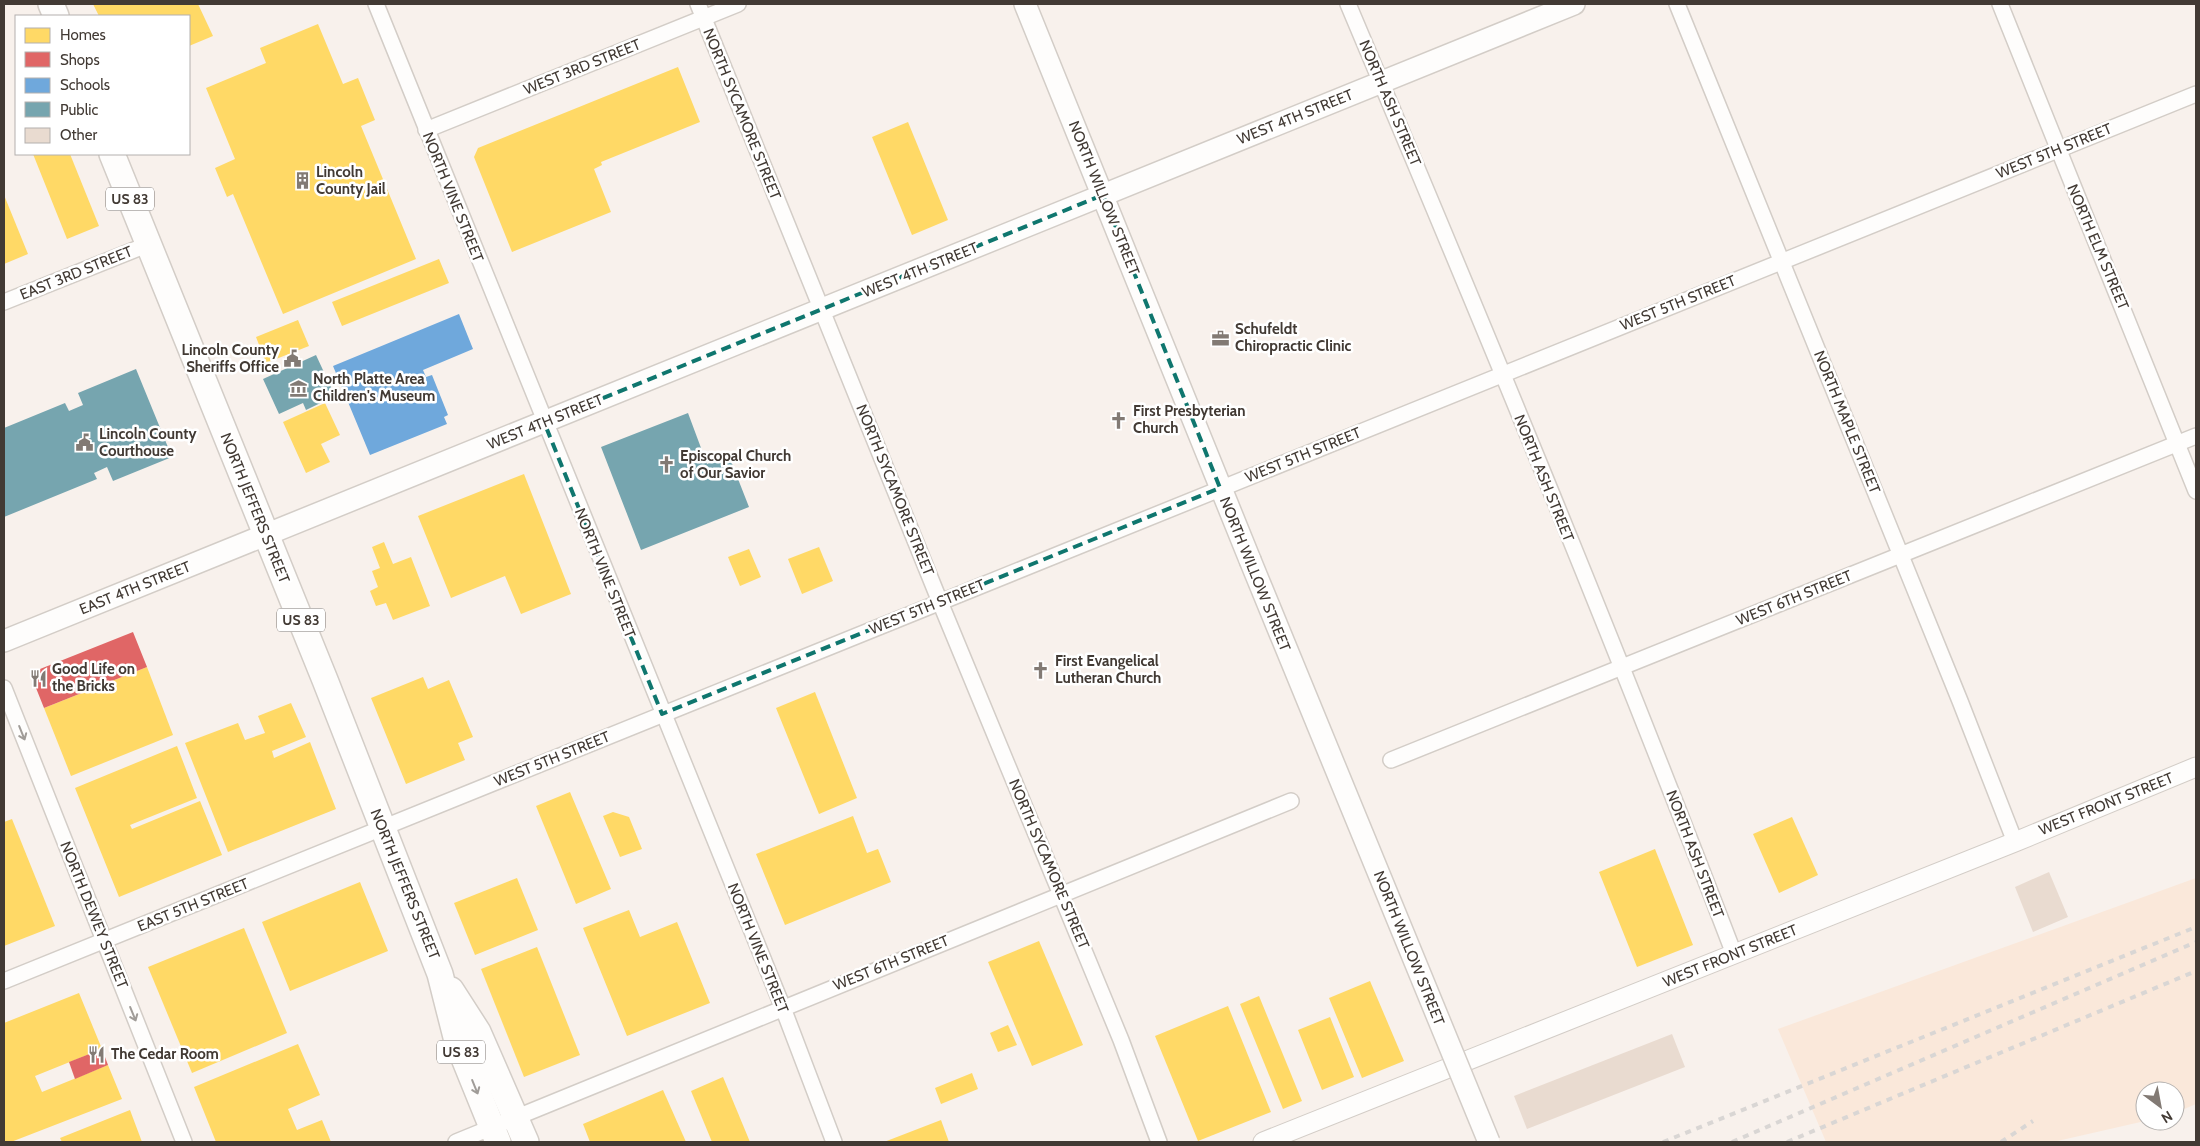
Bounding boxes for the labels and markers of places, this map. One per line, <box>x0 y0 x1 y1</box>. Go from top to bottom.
place label: Lincoln County Jail <box>316 163 386 198</box>
building icon: Lincoln County Jail <box>292 171 312 191</box>
place label: Schufeldt Chiropractic Clinic <box>1235 320 1352 355</box>
office icon: Schufeldt Chiropractic Clinic <box>1211 328 1231 348</box>
place label: Lincoln County Sheriffs Office <box>181 341 280 376</box>
public building icon: Lincoln County Sheriffs Office <box>283 349 303 369</box>
place label: North Platte Area Children's Museum <box>313 370 435 405</box>
museum icon: North Platte Area Children's Museum <box>289 378 309 398</box>
place label: First Presbyterian Church <box>1133 402 1246 437</box>
church icon: First Presbyterian Church <box>1109 410 1129 430</box>
place label: Lincoln County Courthouse <box>99 425 197 460</box>
public building icon: Lincoln County Courthouse <box>75 433 95 453</box>
place label: Episcopal Church of Our Savior <box>680 447 791 482</box>
church icon: Episcopal Church of Our Savior <box>656 455 676 475</box>
place label: First Evangelical Lutheran Church <box>1055 652 1161 687</box>
place label: Good Life on the Bricks <box>52 660 135 695</box>
church icon: First Evangelical Lutheran Church <box>1031 660 1051 680</box>
restaurant icon: Good Life on the Bricks <box>28 668 48 688</box>
restaurant icon: The Cedar Room <box>87 1044 107 1064</box>
place label: The Cedar Room <box>111 1045 219 1063</box>

